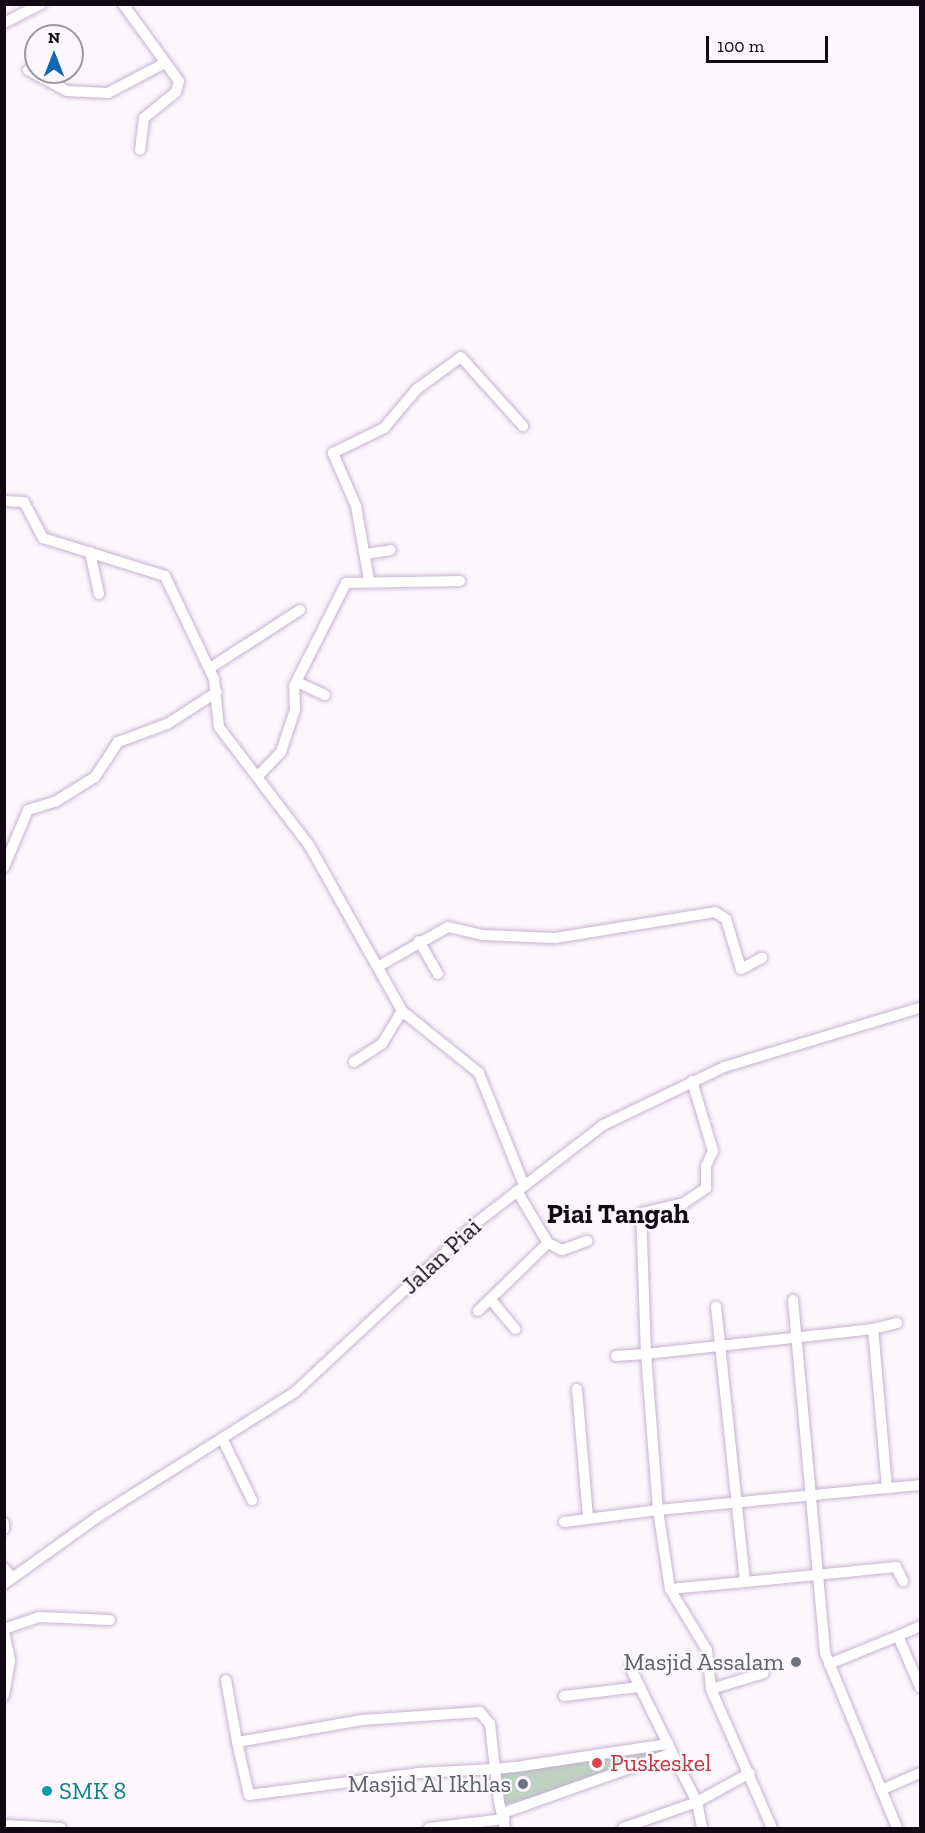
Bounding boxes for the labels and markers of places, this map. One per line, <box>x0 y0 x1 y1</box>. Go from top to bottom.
place label: Masjid Assalam <box>623 1648 784 1676</box>
marker: Masjid Assalam <box>789 1655 803 1669</box>
place label: Puskeskel <box>610 1749 711 1777</box>
marker: Puskeskel <box>588 1754 606 1772</box>
place label: Masjid Al Ikhlas <box>347 1770 511 1798</box>
place label: SMK 8 <box>59 1777 127 1805</box>
marker: Masjid Al Ikhlas <box>516 1777 530 1791</box>
marker: SMK 8 <box>40 1784 54 1798</box>

